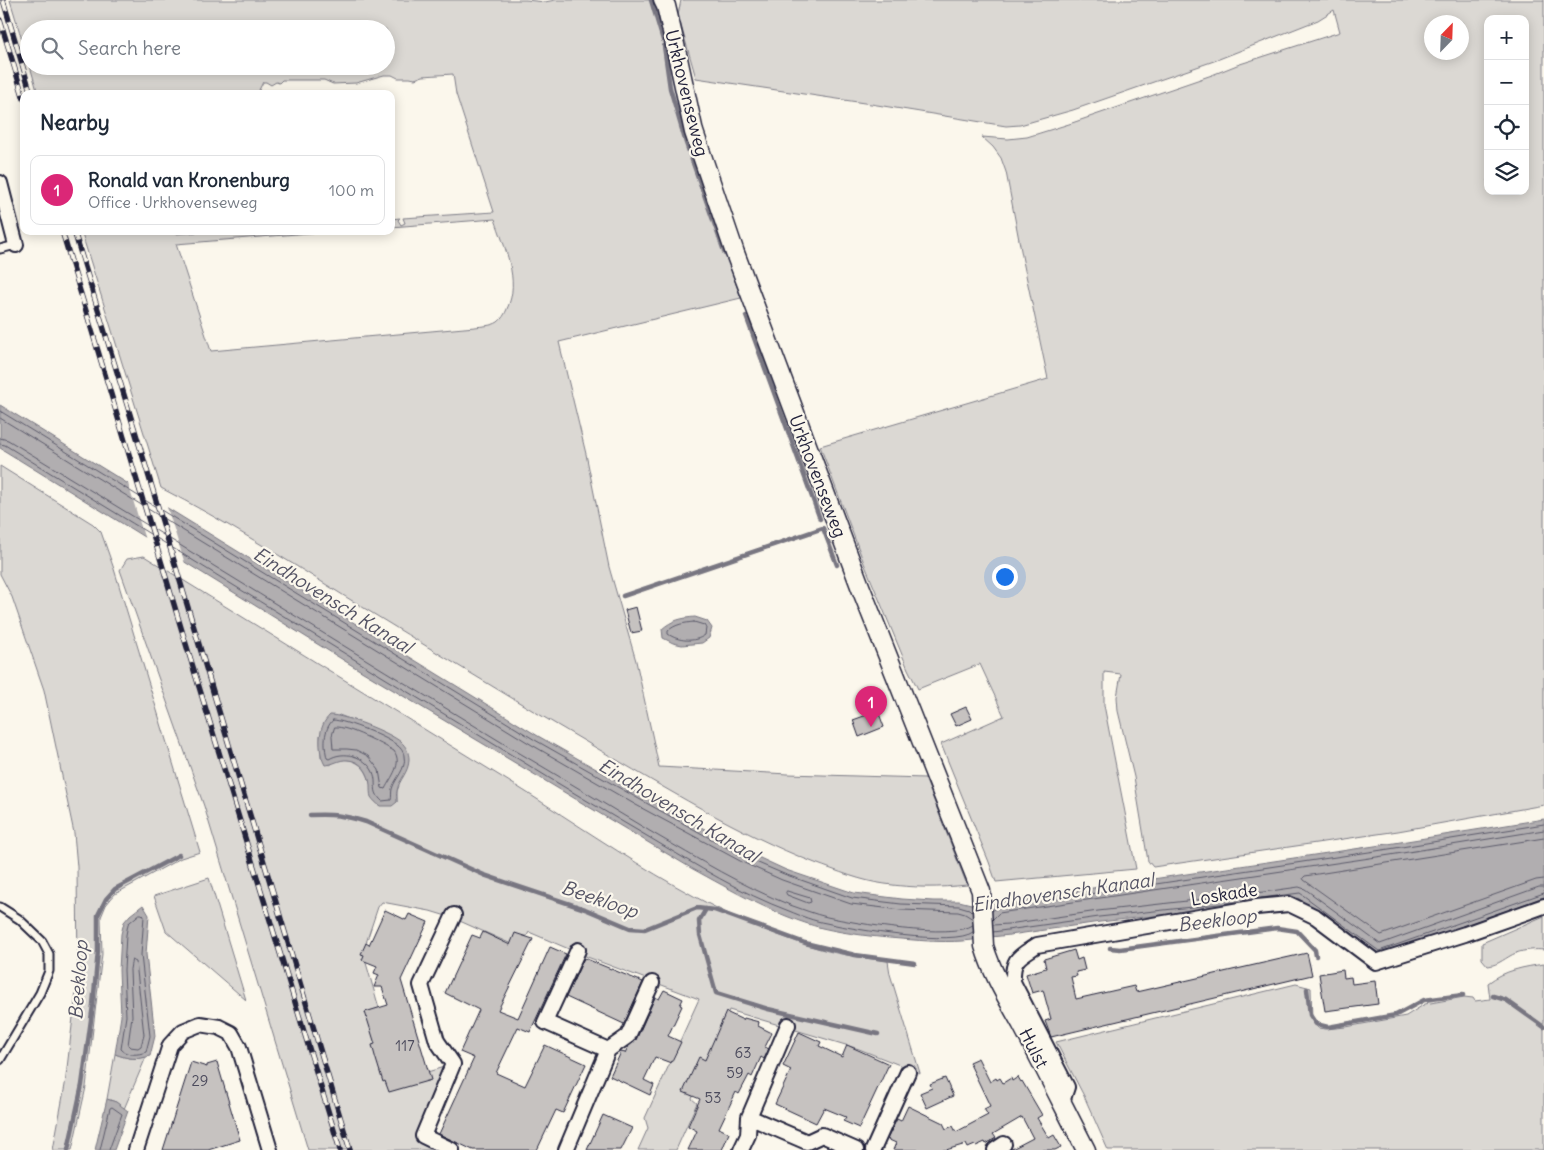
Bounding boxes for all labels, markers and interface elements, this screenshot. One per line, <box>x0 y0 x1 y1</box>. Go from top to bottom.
north arrow <box>1424 15 1469 60</box>
map controls <box>1484 15 1529 195</box>
button: + <box>1484 15 1529 60</box>
search box <box>20 20 395 75</box>
street label: Urkhovenseweg <box>660 27 714 159</box>
icon: search <box>38 34 66 62</box>
text: Search here <box>78 36 181 60</box>
button: − <box>1484 60 1529 105</box>
button: locate <box>1484 105 1529 150</box>
text: Nearby <box>40 109 110 136</box>
button: layers <box>1484 150 1529 195</box>
text: Ronald van Kronenburg <box>88 168 290 192</box>
text: 1 <box>54 180 60 200</box>
text: 100 m <box>329 180 374 200</box>
text: Office · Urkhovenseweg <box>88 192 257 212</box>
street label: Urkhovenseweg <box>784 411 852 541</box>
water label: Eindhovensch Kanaal <box>249 541 419 660</box>
your location <box>992 564 1018 590</box>
pin: 1 <box>855 686 887 727</box>
water label: Eindhovensch Kanaal <box>594 753 766 869</box>
water label: Eindhovensch Kanaal <box>971 867 1158 917</box>
water label: Beekloop <box>559 875 642 924</box>
street label: Loskade <box>1189 877 1259 911</box>
water label: Beekloop <box>1176 903 1259 937</box>
water label: Beekloop <box>63 939 93 1020</box>
street label: Hulst <box>1014 1024 1054 1072</box>
house number: 117 <box>395 1036 415 1055</box>
house number: 63 <box>734 1043 752 1062</box>
house number: 59 <box>726 1063 744 1082</box>
house number: 29 <box>192 1071 208 1090</box>
house number: 53 <box>704 1088 722 1107</box>

